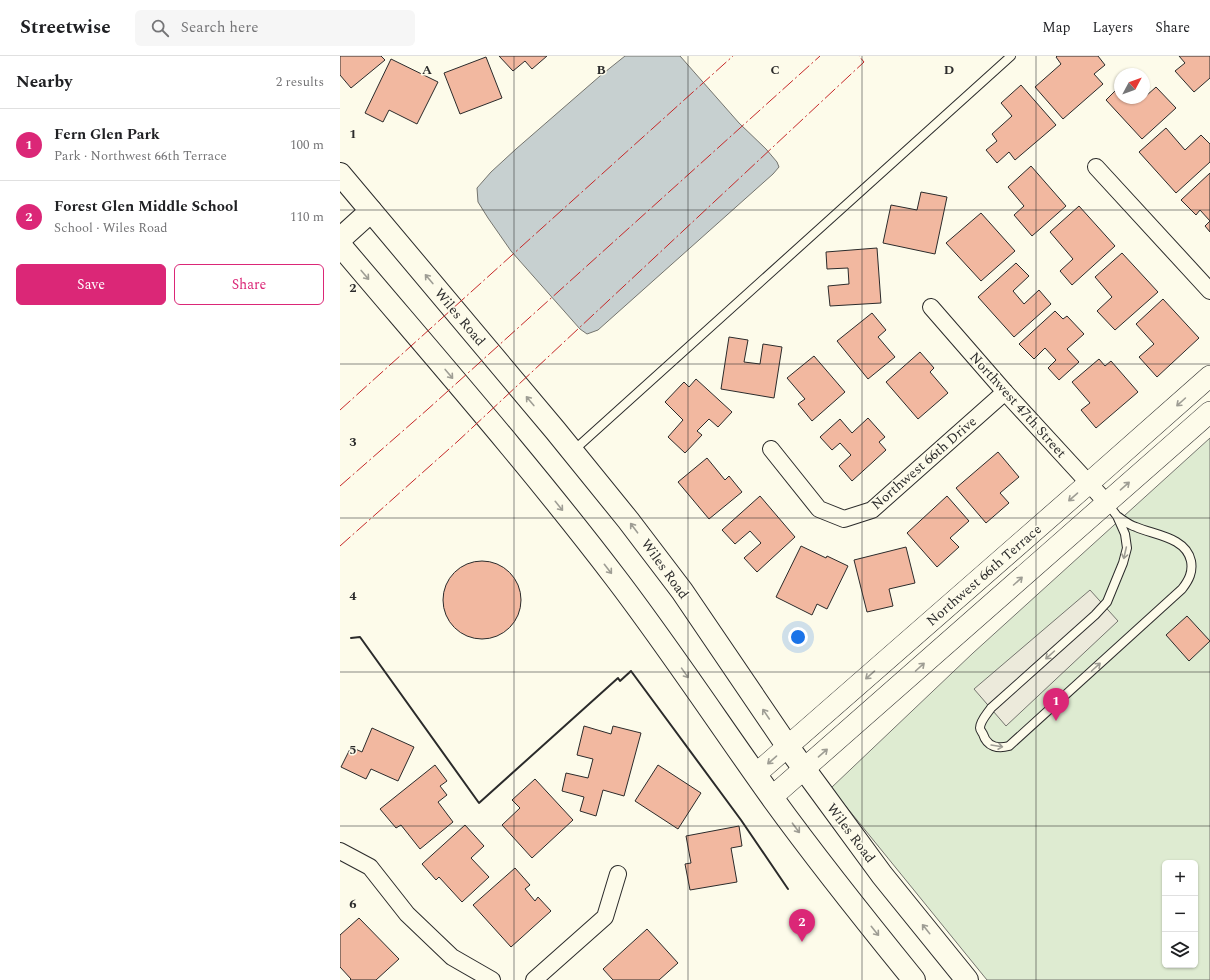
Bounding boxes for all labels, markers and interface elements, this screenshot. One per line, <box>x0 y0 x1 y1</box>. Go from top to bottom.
search box <box>135 10 415 46</box>
text: Streetwise <box>20 13 111 42</box>
text: Search here <box>181 16 259 39</box>
icon: search <box>149 17 171 39</box>
text: Map <box>1042 17 1071 38</box>
text: Layers <box>1093 17 1133 38</box>
text: Share <box>1155 17 1190 38</box>
text: A <box>422 60 432 80</box>
text: B <box>596 60 606 80</box>
text: C <box>770 60 780 80</box>
text: D <box>944 60 954 80</box>
north arrow <box>1114 68 1150 104</box>
text: Nearby <box>16 69 72 95</box>
text: 2 results <box>276 72 324 92</box>
text: Fern Glen Park <box>54 123 160 146</box>
text: 1 <box>349 124 357 144</box>
text: 1 <box>25 135 33 155</box>
text: 100 m <box>290 135 324 155</box>
text: Park · Northwest 66th Terrace <box>54 146 227 166</box>
text: Forest Glen Middle School <box>54 195 238 218</box>
text: 2 <box>25 207 33 227</box>
text: 110 m <box>290 207 324 227</box>
text: School · Wiles Road <box>54 218 168 238</box>
button: Save <box>16 264 166 305</box>
button: Share <box>174 264 324 305</box>
one-way arrow <box>361 269 370 280</box>
one-way arrow <box>424 274 433 285</box>
text: 2 <box>349 278 357 298</box>
street label: Wiles Road <box>429 283 491 351</box>
street label: Northwest 47th Street <box>965 347 1071 463</box>
one-way arrow <box>444 369 453 379</box>
one-way arrow <box>526 395 535 406</box>
one-way arrow <box>1176 397 1186 407</box>
street label: Northwest 66th Drive <box>867 411 982 515</box>
text: 3 <box>349 432 357 452</box>
one-way arrow <box>1120 481 1131 490</box>
one-way arrow <box>1068 493 1078 502</box>
one-way arrow <box>554 501 563 512</box>
street label: Northwest 66th Terrace <box>922 519 1046 631</box>
one-way arrow <box>630 523 639 534</box>
street label: Wiles Road <box>636 535 694 604</box>
one-way arrow <box>1121 546 1129 559</box>
one-way arrow <box>604 563 613 574</box>
one-way arrow <box>1012 577 1022 586</box>
text: 4 <box>349 586 357 606</box>
your location <box>788 627 808 647</box>
one-way arrow <box>1046 650 1056 659</box>
one-way arrow <box>915 662 925 672</box>
one-way arrow <box>1091 663 1101 672</box>
one-way arrow <box>681 668 689 679</box>
one-way arrow <box>865 670 875 679</box>
pin: 1 <box>1043 688 1069 721</box>
one-way arrow <box>762 709 770 720</box>
text: 5 <box>349 740 357 760</box>
one-way arrow <box>991 742 1004 750</box>
one-way arrow <box>818 749 828 758</box>
one-way arrow <box>767 756 777 765</box>
street label: Wiles Road <box>822 799 881 867</box>
one-way arrow <box>791 823 800 834</box>
map controls <box>1162 860 1198 968</box>
button: + <box>1162 860 1198 896</box>
text: 6 <box>349 894 357 914</box>
button: − <box>1162 896 1198 932</box>
pin: 2 <box>789 909 815 942</box>
one-way arrow <box>921 924 930 935</box>
one-way arrow <box>870 926 879 937</box>
button: layers <box>1162 932 1198 968</box>

